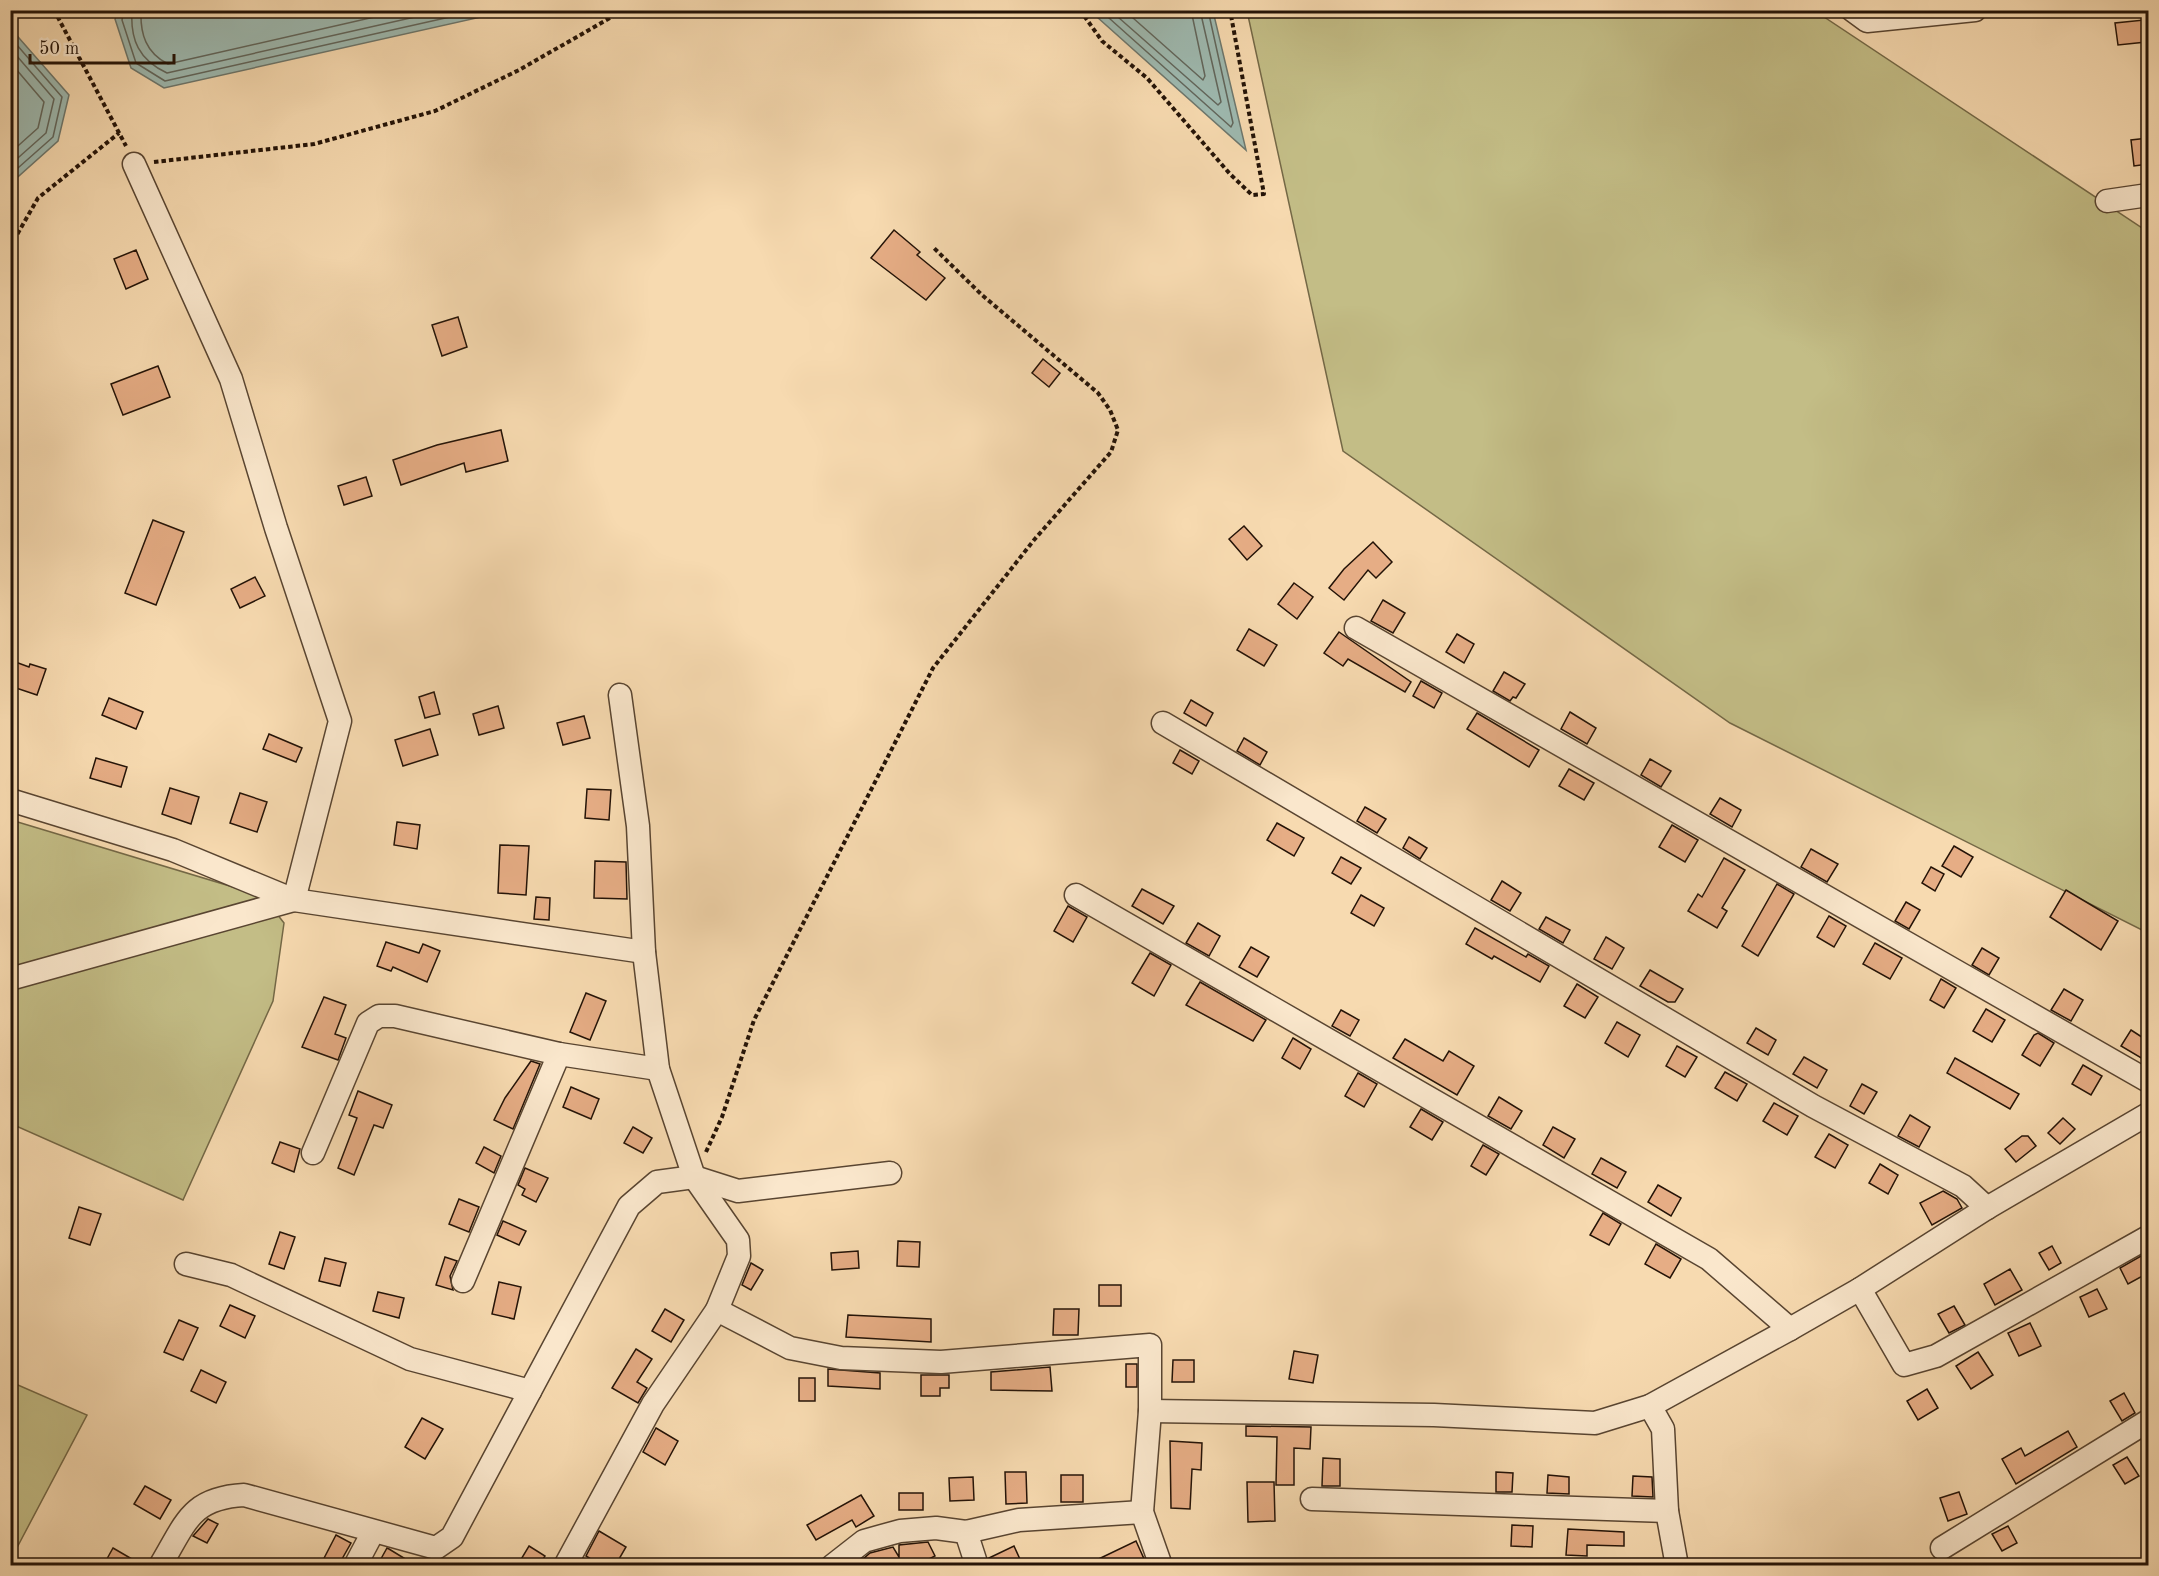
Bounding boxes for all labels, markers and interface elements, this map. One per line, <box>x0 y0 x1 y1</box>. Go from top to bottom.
scale bar <box>30 27 174 65</box>
text: 50 m <box>39 40 79 58</box>

